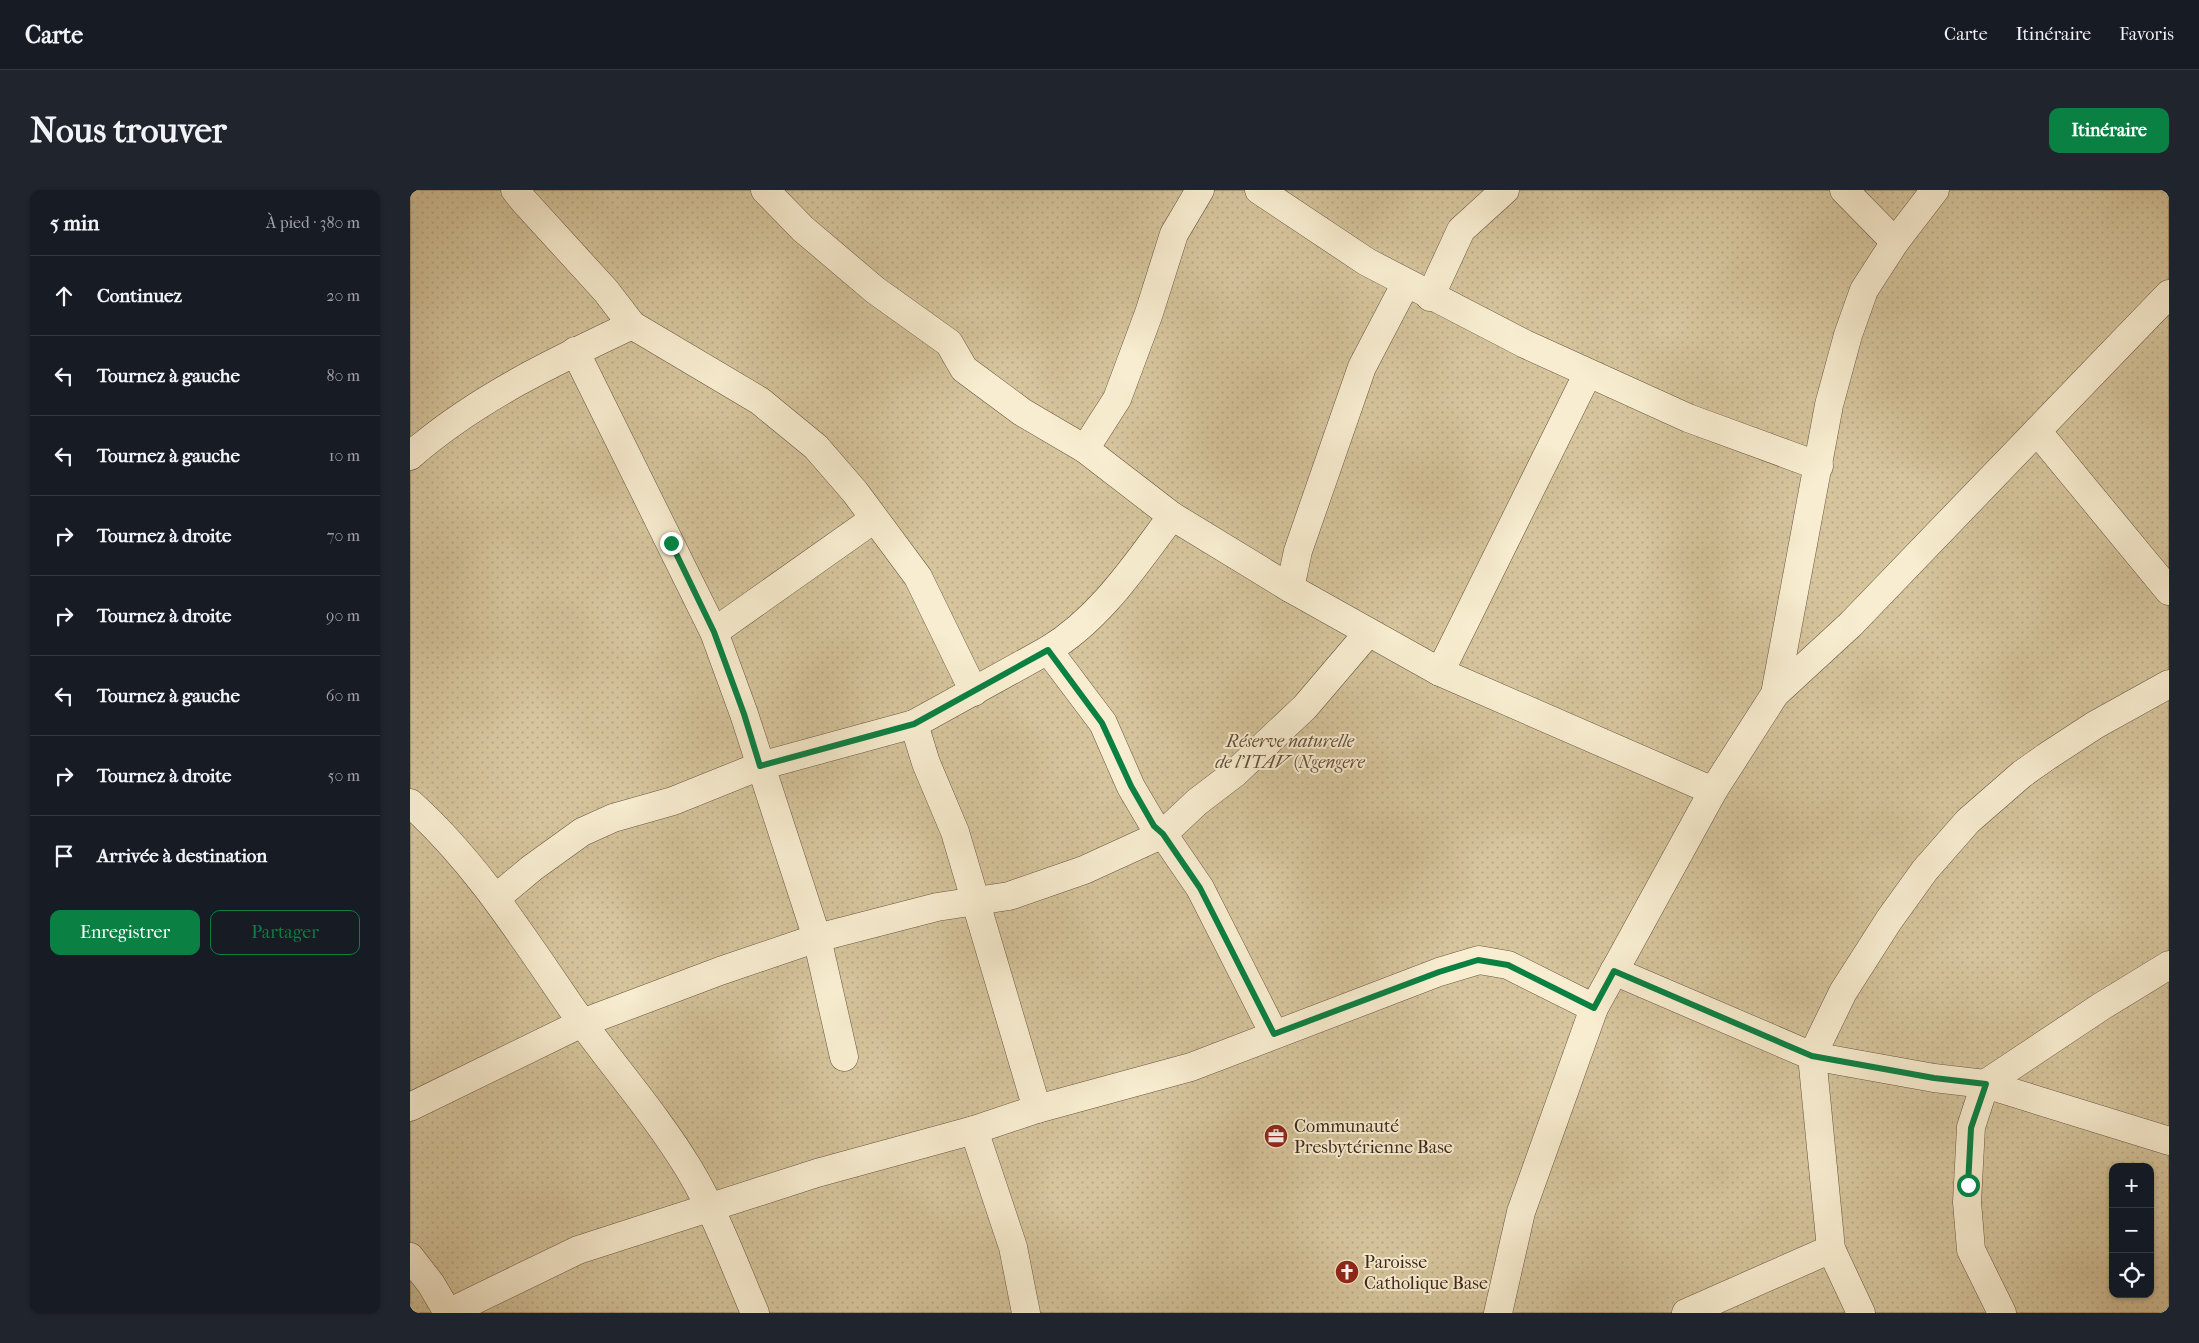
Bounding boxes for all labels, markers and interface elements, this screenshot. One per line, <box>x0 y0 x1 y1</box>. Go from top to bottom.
text: Carte <box>25 21 83 49</box>
text: Carte <box>1944 24 1988 45</box>
text: Itinéraire <box>2016 24 2091 45</box>
text: Favoris <box>2119 24 2174 45</box>
button: Itinéraire <box>2049 108 2169 153</box>
text: Nous trouver <box>30 110 227 151</box>
text: 5 min <box>50 211 99 235</box>
text: À pied · 380 m <box>266 213 360 232</box>
icon: ahead <box>50 282 78 310</box>
text: Continuez <box>97 285 182 307</box>
text: 20 m <box>326 286 360 305</box>
icon: left <box>50 362 78 390</box>
text: Tournez à gauche <box>97 365 240 387</box>
text: 80 m <box>326 366 360 385</box>
icon: left <box>50 442 78 470</box>
text: Tournez à gauche <box>97 445 240 467</box>
text: 10 m <box>329 446 360 465</box>
icon: right <box>50 522 78 550</box>
text: Tournez à droite <box>97 525 231 547</box>
text: 70 m <box>327 526 360 545</box>
route end <box>660 532 683 555</box>
icon: right <box>50 602 78 630</box>
text: Tournez à droite <box>97 605 231 627</box>
text: 90 m <box>326 606 360 625</box>
icon: left <box>50 682 78 710</box>
text: Tournez à gauche <box>97 685 240 707</box>
text: 60 m <box>326 686 360 705</box>
park label: Réserve naturelle de l'ITAV (Ngengere <box>1215 731 1366 773</box>
icon: right <box>50 762 78 790</box>
text: Tournez à droite <box>97 765 231 787</box>
text: 50 m <box>328 766 360 785</box>
icon: arrive <box>50 842 78 870</box>
text: Arrivée à destination <box>97 845 267 867</box>
button: Enregistrer <box>50 910 200 955</box>
button: Partager <box>210 910 360 955</box>
place label: Communauté Presbytérienne Base <box>1294 1116 1453 1158</box>
office icon: Communauté Presbytérienne Base <box>1263 1123 1289 1149</box>
map controls <box>2109 1163 2154 1298</box>
button: + <box>2109 1163 2154 1208</box>
route start <box>1957 1174 1980 1197</box>
button: − <box>2109 1208 2154 1253</box>
place label: Paroisse Catholique Base <box>1364 1252 1488 1294</box>
button: locate <box>2109 1253 2154 1298</box>
church icon: Paroisse Catholique Base <box>1334 1259 1360 1285</box>

